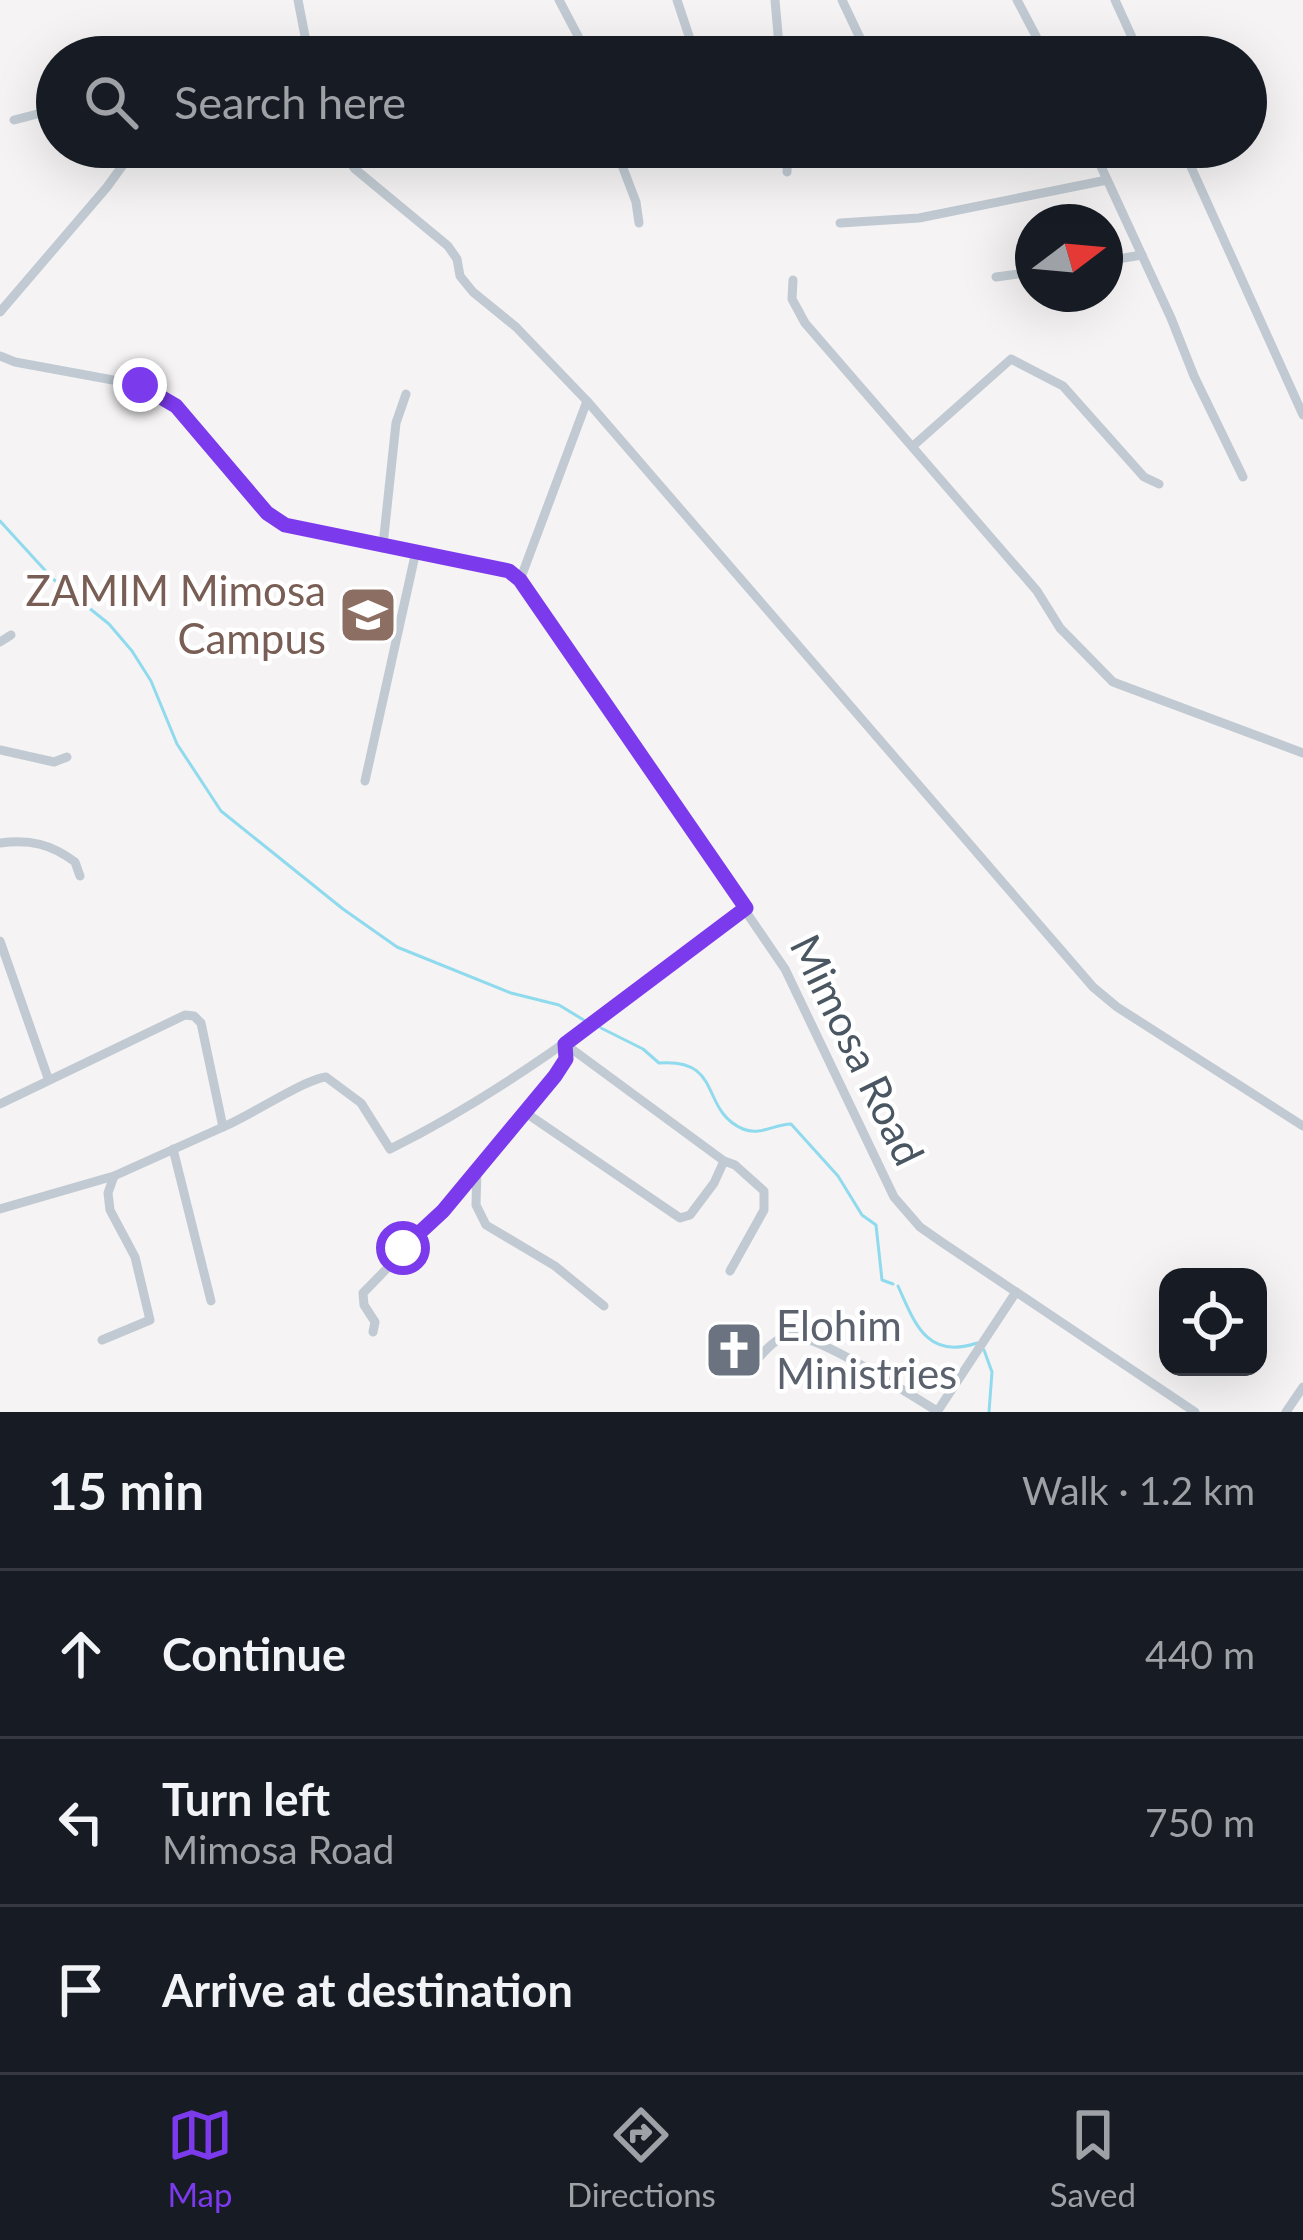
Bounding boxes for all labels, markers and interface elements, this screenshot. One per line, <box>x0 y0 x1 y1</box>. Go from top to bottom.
search box <box>36 36 1267 168</box>
icon: search <box>78 69 144 135</box>
text: Search here <box>174 75 406 129</box>
north arrow <box>1015 204 1123 312</box>
route end <box>113 358 167 412</box>
place label: ZAMIM Mimosa Campus <box>26 565 326 663</box>
school or university icon: ZAMIM Mimosa Campus <box>337 584 399 646</box>
street label: Mimosa Road <box>781 926 935 1173</box>
route start <box>376 1221 430 1275</box>
map controls <box>1159 1268 1267 1376</box>
button: locate <box>1159 1268 1267 1376</box>
place label: Elohim Ministries <box>776 1300 957 1398</box>
church icon: Elohim Ministries <box>703 1319 765 1381</box>
text: 15 min <box>48 1460 204 1521</box>
text: Walk · 1.2 km <box>1022 1467 1255 1513</box>
icon: ahead <box>48 1621 114 1687</box>
text: Continue <box>162 1627 346 1681</box>
text: 440 m <box>1145 1631 1255 1677</box>
text: Turn left <box>162 1772 330 1826</box>
icon: left <box>48 1789 114 1855</box>
text: 750 m <box>1145 1799 1255 1845</box>
text: Mimosa Road <box>162 1826 394 1872</box>
icon: arrive <box>48 1957 114 2023</box>
text: Arrive at destination <box>162 1963 573 2017</box>
tab: Map <box>167 2102 233 2214</box>
tab: Directions <box>567 2102 716 2214</box>
tab: Saved <box>1050 2102 1136 2214</box>

